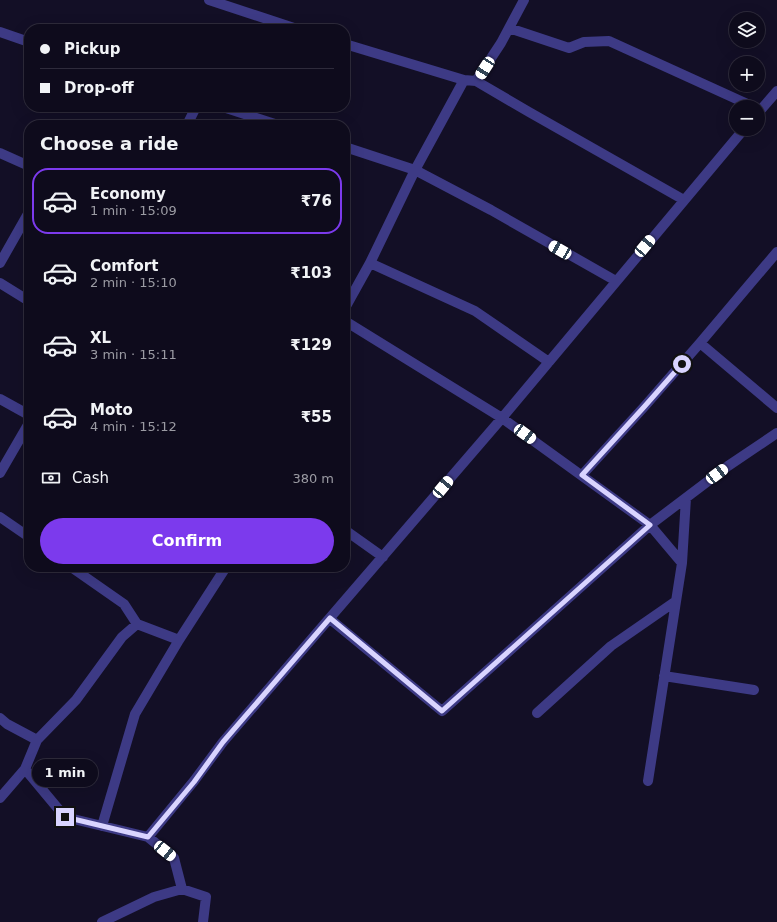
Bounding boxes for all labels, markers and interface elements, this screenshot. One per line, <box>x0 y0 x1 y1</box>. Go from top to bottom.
map controls <box>729 12 765 136</box>
button: layers <box>729 12 765 48</box>
text: Pickup <box>64 40 120 58</box>
car <box>473 55 497 81</box>
button: + <box>729 56 765 92</box>
text: Drop-off <box>64 79 134 97</box>
button: − <box>729 100 765 136</box>
text: Choose a ride <box>40 133 179 154</box>
icon: car <box>42 183 78 219</box>
text: Economy <box>90 185 166 203</box>
text: ₹76 <box>301 192 332 210</box>
text: 1 min · 15:09 <box>90 203 177 218</box>
car <box>633 233 657 259</box>
car <box>547 239 573 261</box>
icon: car <box>42 255 78 291</box>
text: Comfort <box>90 257 158 275</box>
text: ₹103 <box>290 264 332 282</box>
text: 2 min · 15:10 <box>90 275 177 290</box>
icon: car <box>42 327 78 363</box>
text: XL <box>90 329 111 347</box>
text: ₹129 <box>290 336 332 354</box>
text: 3 min · 15:11 <box>90 347 177 362</box>
route start <box>673 355 691 373</box>
icon: car <box>42 399 78 435</box>
text: Moto <box>90 401 133 419</box>
text: ₹55 <box>301 408 332 426</box>
text: 4 min · 15:12 <box>90 419 177 434</box>
car <box>512 422 538 446</box>
car <box>704 462 730 486</box>
icon: cash <box>40 467 62 489</box>
text: Cash <box>72 469 109 487</box>
text: 380 m <box>292 471 334 486</box>
car <box>431 474 455 500</box>
button: Confirm <box>40 518 334 564</box>
callout: 1 min <box>32 759 98 787</box>
text: 1 min <box>45 765 85 780</box>
route end <box>56 808 74 826</box>
car <box>152 839 178 863</box>

